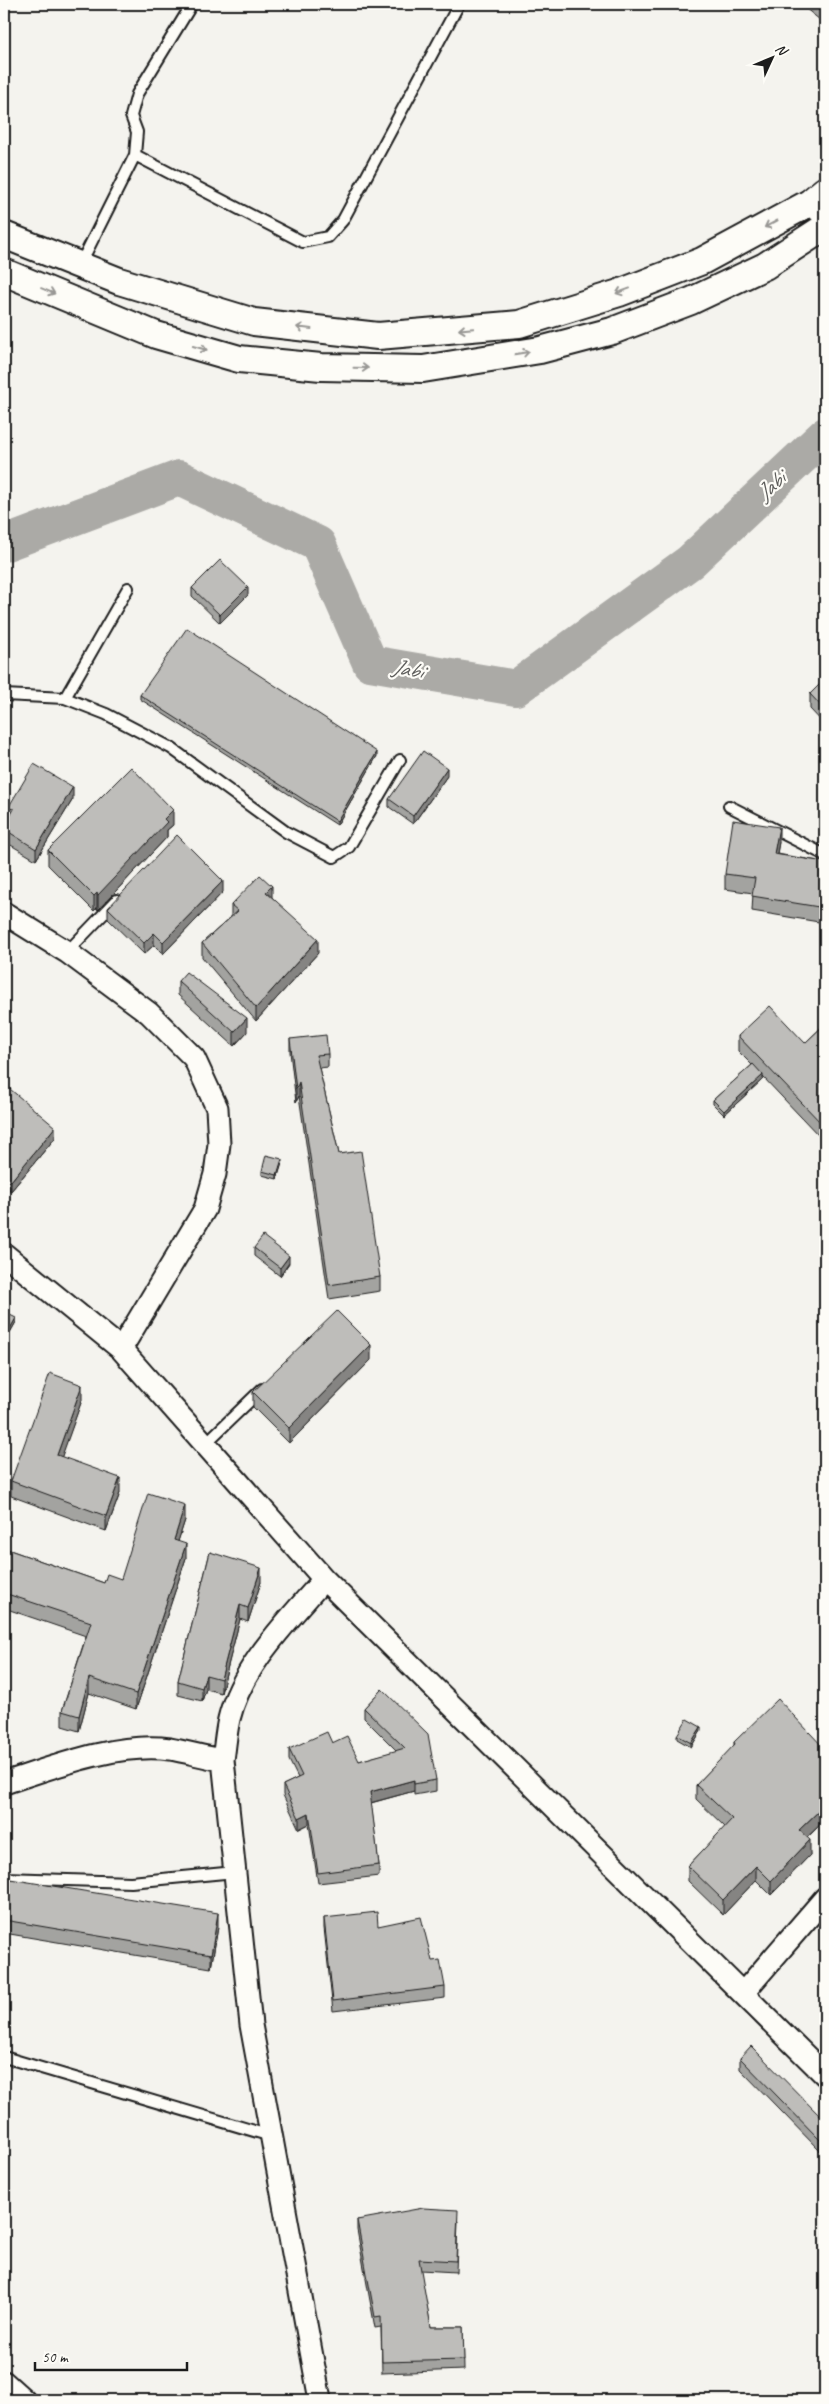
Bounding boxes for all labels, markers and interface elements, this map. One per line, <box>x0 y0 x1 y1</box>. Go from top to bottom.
north arrow <box>746 32 796 82</box>
text: N <box>772 40 792 60</box>
one-way arrow <box>764 220 779 229</box>
one-way arrow <box>616 287 631 296</box>
one-way arrow <box>41 288 56 297</box>
one-way arrow <box>297 323 313 333</box>
one-way arrow <box>458 324 474 334</box>
one-way arrow <box>192 343 208 353</box>
one-way arrow <box>514 348 530 358</box>
one-way arrow <box>352 363 369 373</box>
water label: Jabi <box>749 462 795 508</box>
water label: Jabi <box>389 652 430 686</box>
scale bar <box>35 2339 188 2371</box>
text: 50 m <box>42 2348 69 2367</box>

